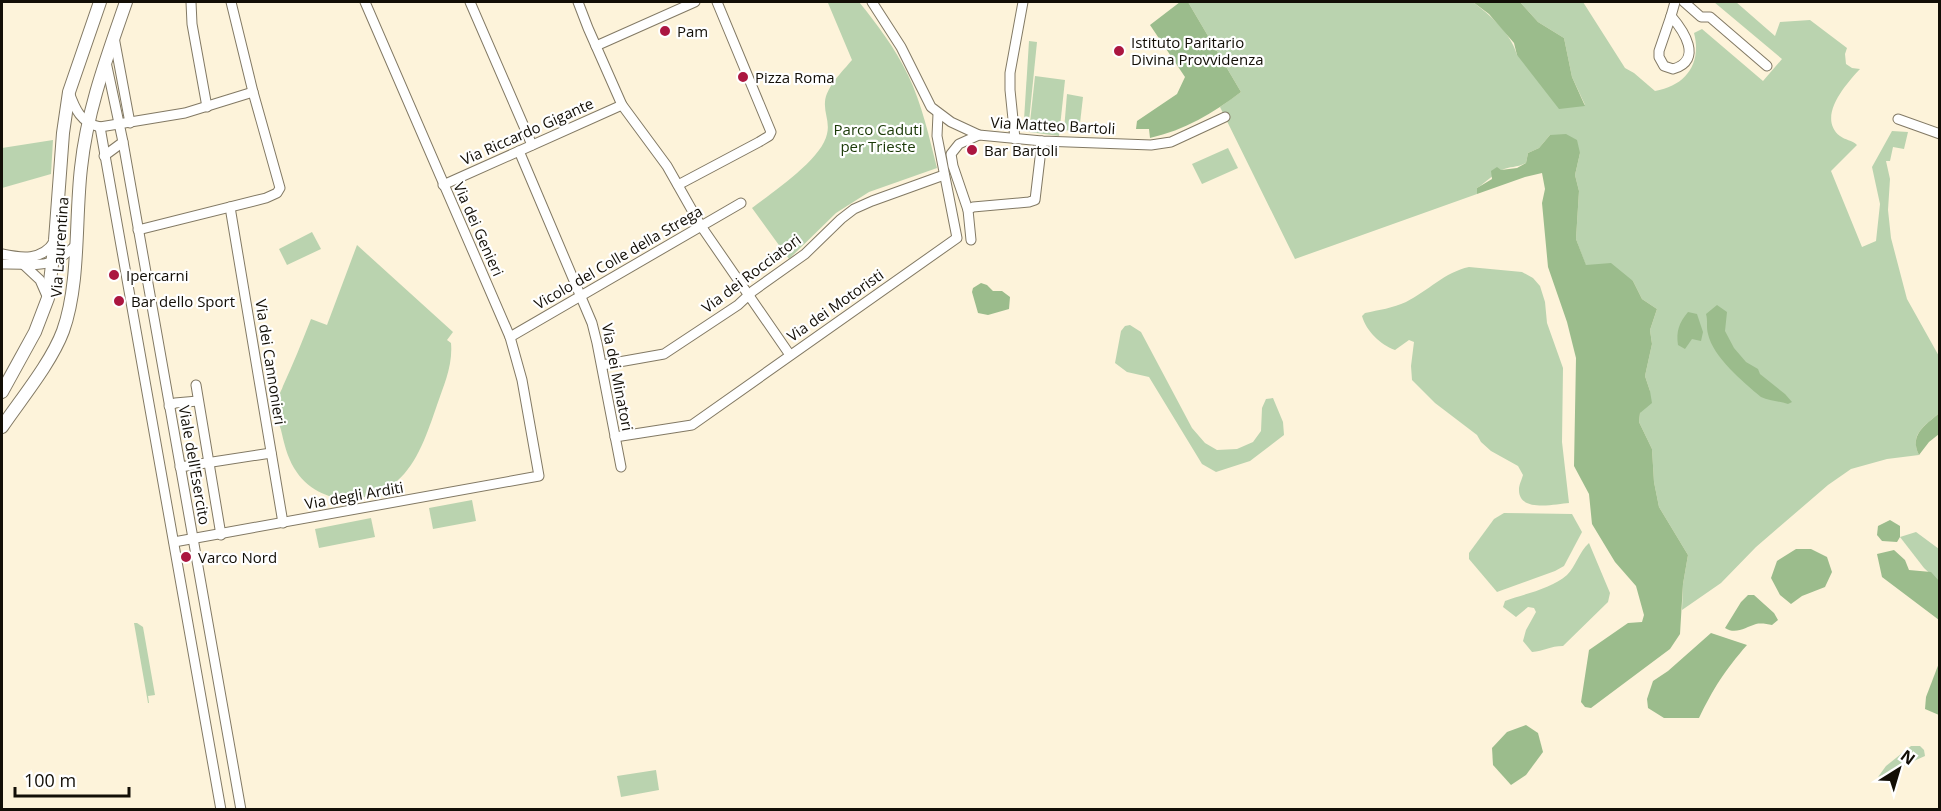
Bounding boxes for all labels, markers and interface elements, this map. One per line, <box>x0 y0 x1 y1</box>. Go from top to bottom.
place label: Pam <box>677 21 708 41</box>
marker: Pam <box>658 24 672 38</box>
place label: Istituto Paritario Divina Provvidenza <box>1131 32 1264 69</box>
marker: Istituto Paritario Divina Provvidenza <box>1112 44 1126 58</box>
place label: Pizza Roma <box>755 67 835 87</box>
marker: Pizza Roma <box>736 70 750 84</box>
street label: Via Riccardo Gigante <box>458 93 596 169</box>
street label: Via Matteo Bartoli <box>990 112 1116 138</box>
park label: Parco Caduti per Trieste <box>834 119 922 156</box>
place label: Bar Bartoli <box>984 140 1058 160</box>
marker: Bar Bartoli <box>965 143 979 157</box>
street label: Via dei Genieri <box>449 179 509 279</box>
street label: Via Laurentina <box>46 196 72 298</box>
street label: Vicolo del Colle della Strega <box>530 201 706 313</box>
street label: Via dei Rocciatori <box>697 229 805 317</box>
street label: Via dei Motoristi <box>783 264 887 346</box>
place label: Ipercarni <box>126 265 189 285</box>
marker: Ipercarni <box>107 268 121 282</box>
place label: Bar dello Sport <box>131 291 235 311</box>
marker: Bar dello Sport <box>112 294 126 308</box>
street label: Via dei Cannonieri <box>251 298 291 426</box>
street label: Via dei Minatori <box>598 321 638 433</box>
street label: Viale dell'Esercito <box>175 404 215 526</box>
street label: Via degli Arditi <box>303 476 405 514</box>
place label: Varco Nord <box>198 547 277 567</box>
marker: Varco Nord <box>179 550 193 564</box>
north arrow <box>1869 739 1929 799</box>
text: N <box>1896 744 1920 770</box>
scale bar <box>15 760 129 798</box>
text: 100 m <box>24 768 76 792</box>

